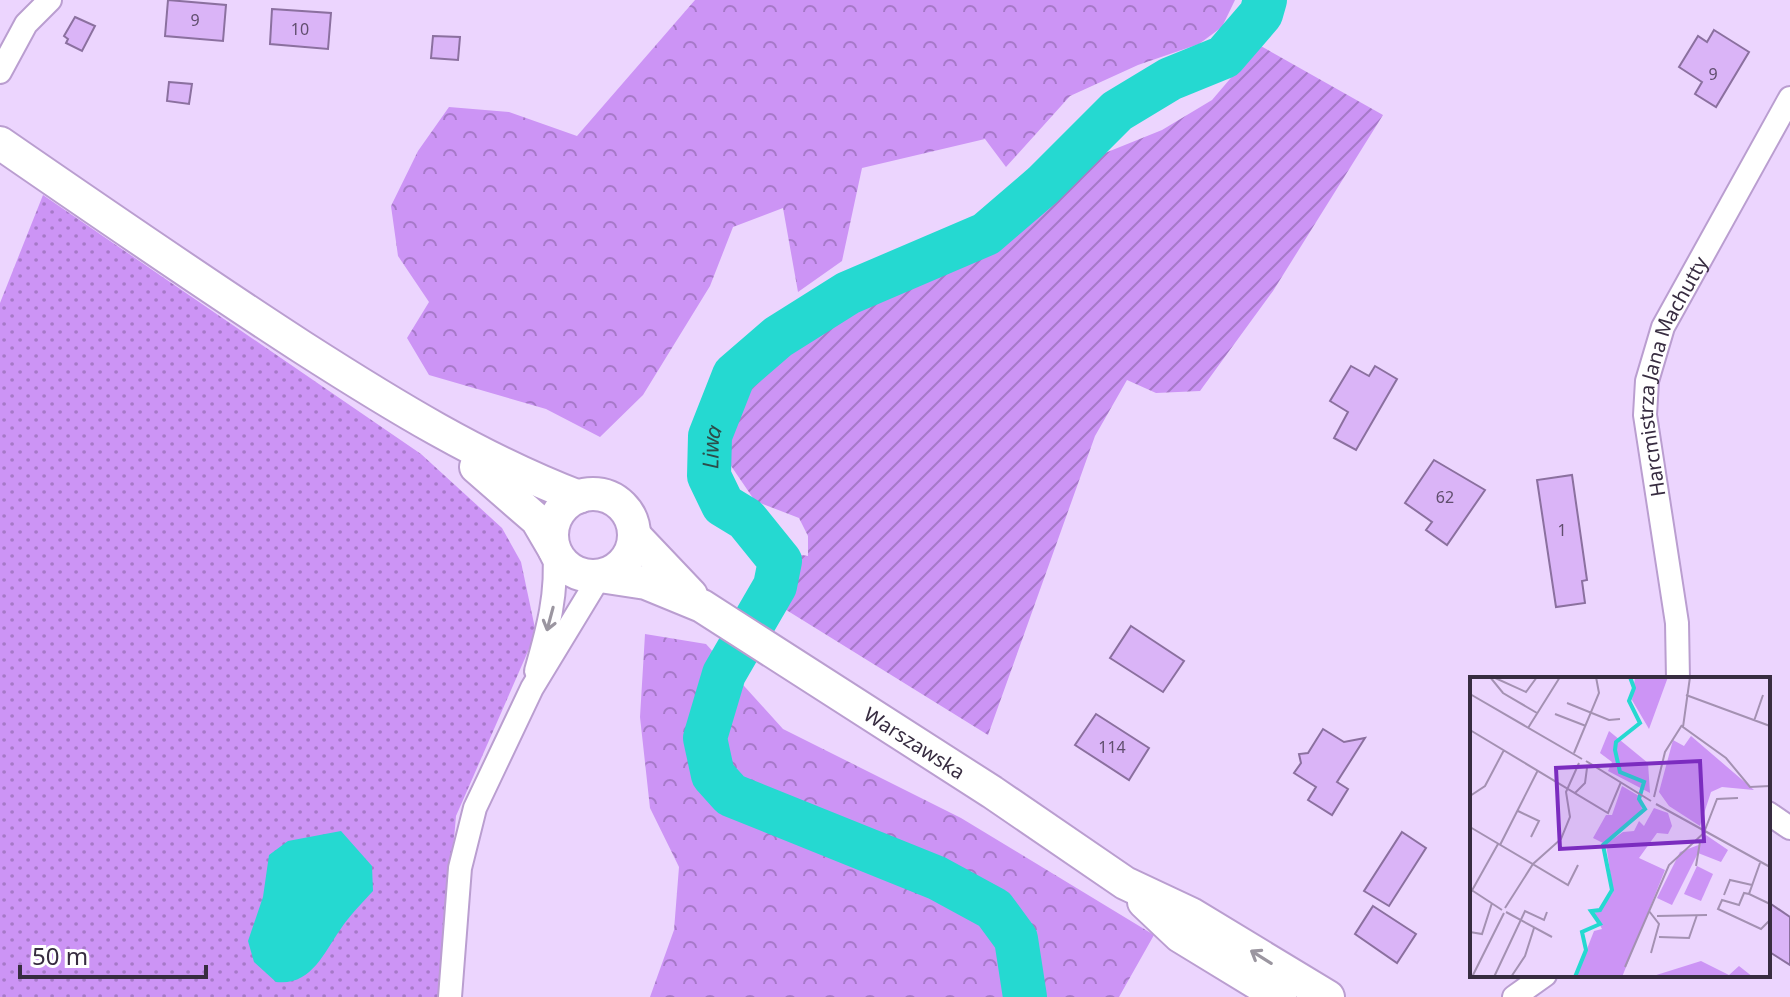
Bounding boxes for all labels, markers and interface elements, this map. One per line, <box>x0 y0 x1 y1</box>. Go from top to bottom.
house number: 9 <box>190 9 200 31</box>
house number: 10 <box>291 18 309 40</box>
house number: 9 <box>1708 63 1718 85</box>
street label: Harcmistrza Jana Machutty <box>1631 250 1714 499</box>
water label: Liwa <box>694 419 728 469</box>
house number: 62 <box>1436 486 1454 508</box>
house number: 1 <box>1557 519 1567 541</box>
one-way arrow <box>542 606 557 632</box>
inset map <box>1470 677 1770 977</box>
street label: Warszawska <box>859 700 971 785</box>
house number: 114 <box>1098 736 1126 758</box>
scale bar <box>20 929 206 979</box>
text: 50 m <box>32 939 88 972</box>
one-way arrow <box>1250 949 1273 965</box>

